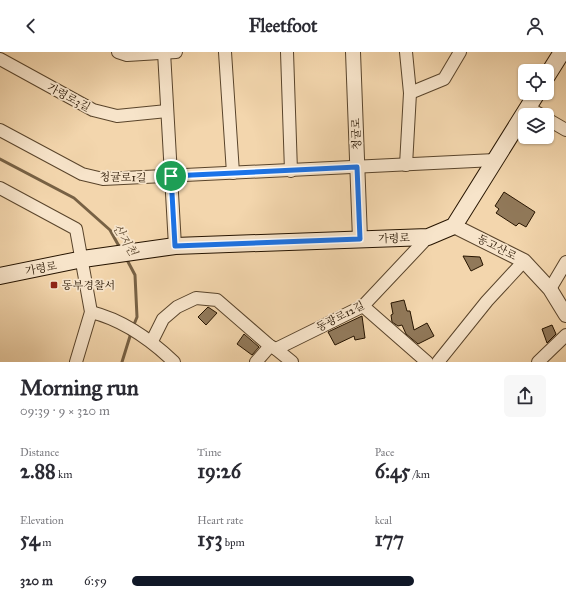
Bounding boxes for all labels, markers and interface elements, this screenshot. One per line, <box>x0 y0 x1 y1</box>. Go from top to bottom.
icon: back <box>20 15 42 37</box>
text: Fleetfoot <box>249 15 317 37</box>
icon: person <box>524 15 546 37</box>
map controls <box>518 64 554 144</box>
button: locate <box>518 64 554 100</box>
street label: 가령로3길 <box>45 81 93 114</box>
button: layers <box>518 108 554 144</box>
street label: 청귤로 <box>349 117 364 150</box>
pin <box>154 159 188 193</box>
icon: arrive <box>160 165 182 187</box>
street label: 청귤로1길 <box>99 171 147 184</box>
water label: 산지천 <box>110 222 141 260</box>
street label: 가령로 <box>378 231 411 246</box>
street label: 동고산로 <box>475 232 519 263</box>
street label: 가령로 <box>24 259 58 278</box>
place label: 동부경찰서 <box>62 279 115 292</box>
marker: 동부경찰서 <box>49 280 59 290</box>
street label: 동광로12길 <box>314 299 366 334</box>
text: Morning run <box>20 374 139 401</box>
button: share <box>504 375 546 417</box>
text: 09:39 · 9 × 320 m <box>20 403 110 419</box>
text: Distance <box>20 446 59 459</box>
text: Time <box>197 446 222 459</box>
text: Pace <box>375 446 395 459</box>
text: 2.88 <box>20 459 56 483</box>
text: 19:26 <box>197 459 241 483</box>
text: 6:45 <box>375 459 410 483</box>
text: km <box>56 468 72 481</box>
text: /km <box>410 468 430 481</box>
text: Elevation <box>20 514 64 527</box>
text: Heart rate <box>197 514 244 527</box>
text: kcal <box>375 514 392 527</box>
text: 54 <box>20 527 40 551</box>
text: 153 <box>197 527 222 551</box>
text: 177 <box>375 527 404 551</box>
text: m <box>40 536 52 549</box>
text: bpm <box>222 536 245 549</box>
text: 320 m <box>20 573 53 589</box>
text: 6:59 <box>84 573 107 589</box>

